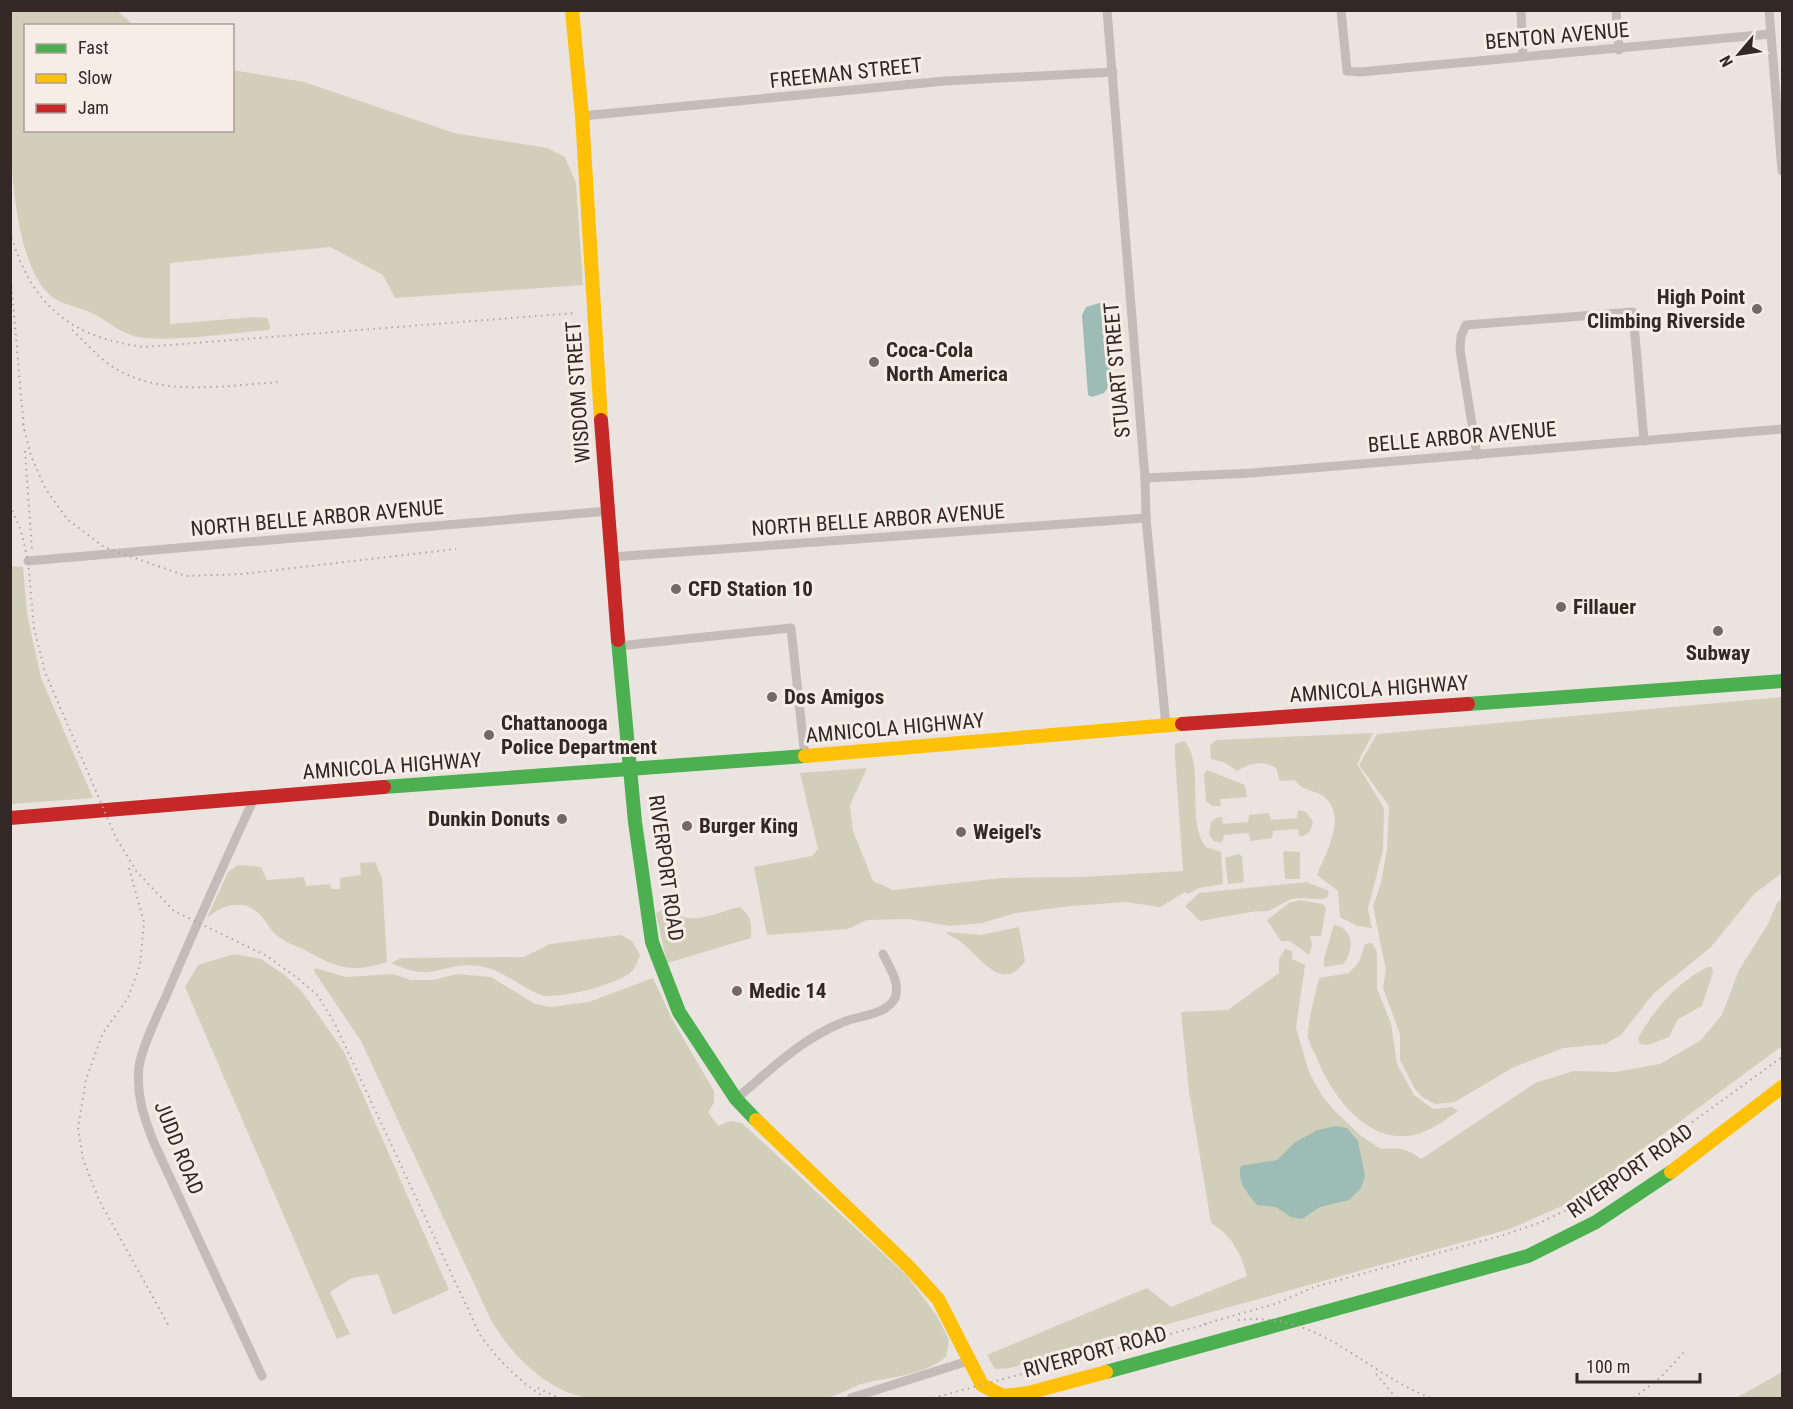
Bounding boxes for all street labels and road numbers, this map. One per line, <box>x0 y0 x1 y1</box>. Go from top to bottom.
street label: BENTON AVENUE <box>1484 18 1630 54</box>
street label: FREEMAN STREET <box>769 53 923 93</box>
street label: STUART STREET <box>1099 301 1135 439</box>
street label: WISDOM STREET <box>561 320 595 464</box>
street label: BELLE ARBOR AVENUE <box>1367 417 1557 457</box>
street label: NORTH BELLE ARBOR AVENUE <box>190 495 444 541</box>
street label: NORTH BELLE ARBOR AVENUE <box>751 499 1005 541</box>
street label: AMNICOLA HIGHWAY <box>1289 671 1469 707</box>
street label: AMNICOLA HIGHWAY <box>805 708 985 748</box>
street label: AMNICOLA HIGHWAY <box>302 748 482 784</box>
street label: RIVERPORT ROAD <box>644 793 688 943</box>
street label: JUDD ROAD <box>149 1098 209 1198</box>
street label: RIVERPORT ROAD <box>1563 1119 1697 1223</box>
street label: RIVERPORT ROAD <box>1021 1321 1169 1383</box>

